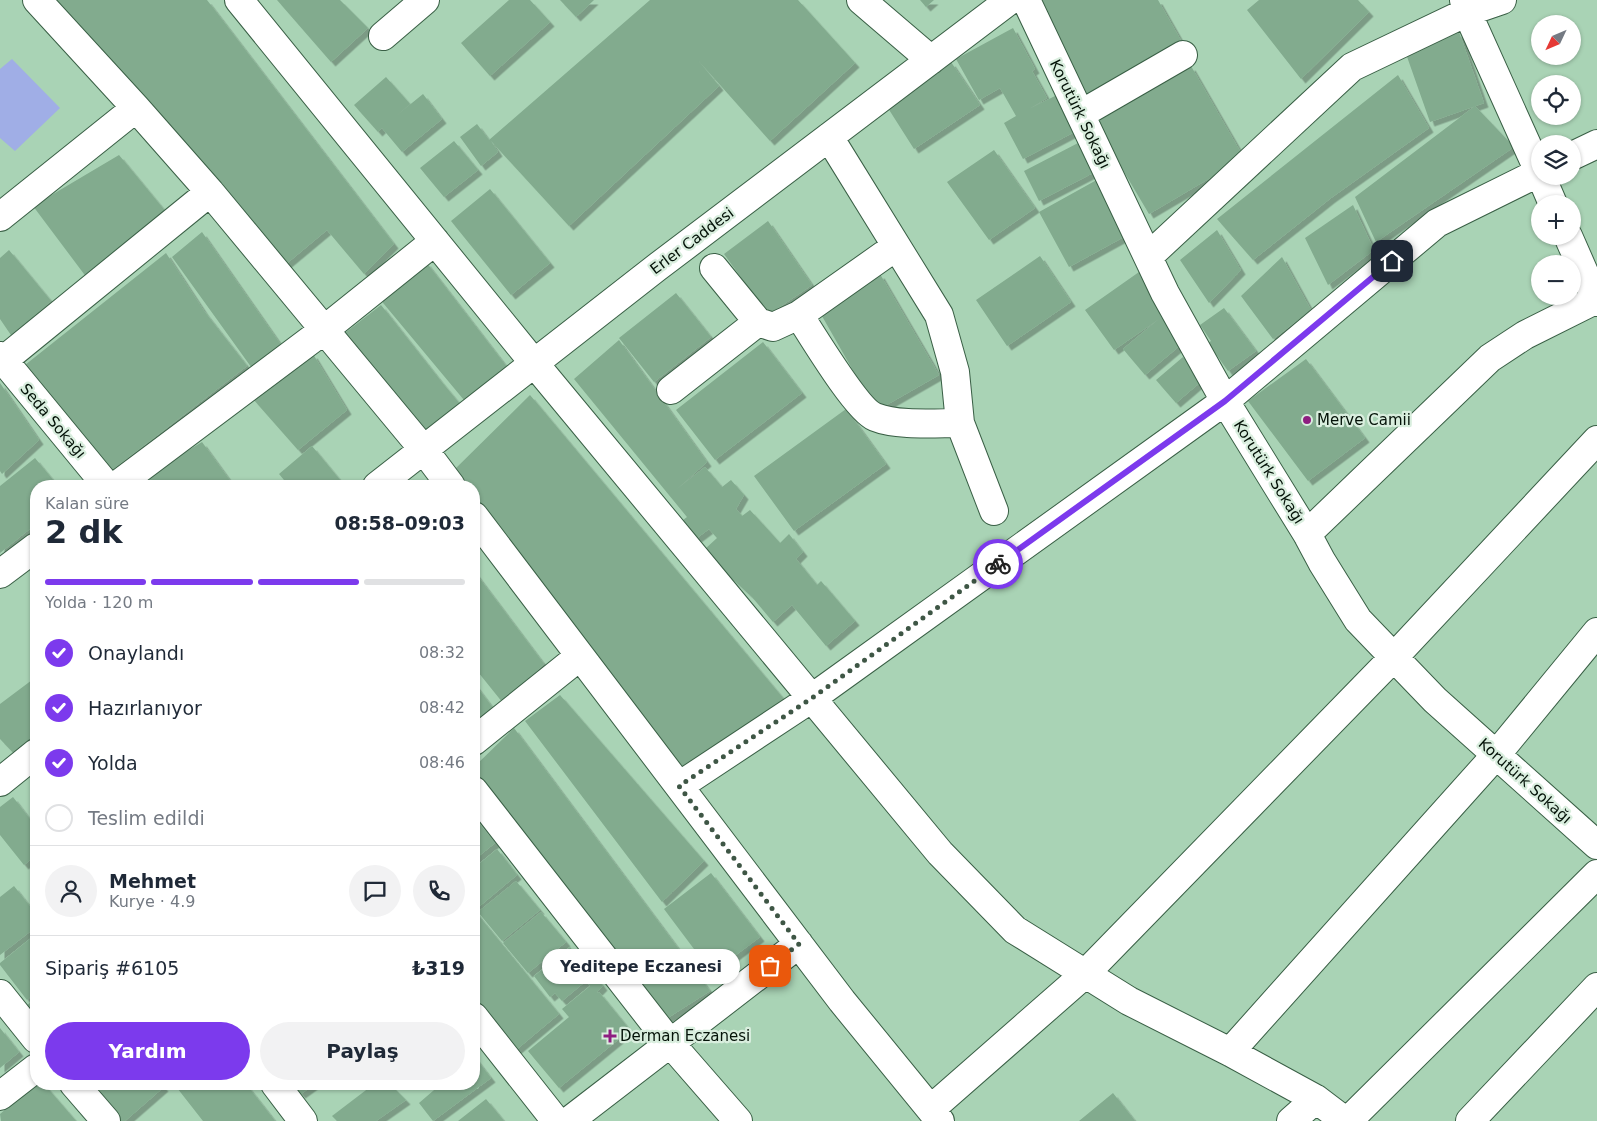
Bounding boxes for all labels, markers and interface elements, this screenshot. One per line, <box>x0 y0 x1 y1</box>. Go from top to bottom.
north arrow <box>1531 15 1581 65</box>
map controls <box>1531 15 1581 305</box>
street label: Korutürk Sokağı <box>1046 57 1114 171</box>
button: locate <box>1531 75 1581 125</box>
button: layers <box>1531 135 1581 185</box>
button: + <box>1531 195 1581 245</box>
street label: Erler Caddesi <box>647 204 737 278</box>
pin <box>1371 240 1413 282</box>
icon: home <box>1378 247 1406 275</box>
button: − <box>1531 255 1581 305</box>
street label: Seda Sokağı <box>16 380 90 462</box>
place label: Merve Camii <box>1317 411 1411 429</box>
marker: Merve Camii <box>1301 414 1313 426</box>
street label: Korutürk Sokağı <box>1230 417 1308 527</box>
text: Kalan süre <box>45 494 129 513</box>
text: 08:58–09:03 <box>335 512 465 534</box>
text: 2 dk <box>45 513 123 551</box>
courier <box>973 539 1023 589</box>
icon: bike <box>984 550 1012 578</box>
text: Yolda · 120 m <box>45 593 153 612</box>
icon: check <box>45 639 73 667</box>
text: Onaylandı <box>88 642 184 664</box>
text: 08:32 <box>419 643 465 662</box>
icon: check <box>45 694 73 722</box>
text: Hazırlanıyor <box>88 697 202 719</box>
text: 08:42 <box>419 698 465 717</box>
street label: Korutürk Sokağı <box>1475 735 1575 827</box>
icon: check <box>45 749 73 777</box>
text: Yolda <box>88 752 138 774</box>
text: 08:46 <box>419 753 465 772</box>
text: Teslim edildi <box>88 807 205 829</box>
button: person <box>45 865 97 917</box>
button: chat <box>349 865 401 917</box>
button: phone <box>413 865 465 917</box>
text: Mehmet <box>109 870 196 892</box>
text: Kurye · 4.9 <box>109 892 195 911</box>
pin <box>749 945 791 987</box>
callout: Yeditepe Eczanesi <box>542 948 740 984</box>
icon: bag <box>756 952 784 980</box>
text: Sipariş #6105 <box>45 957 179 979</box>
text: ₺319 <box>412 957 465 979</box>
text: Yeditepe Eczanesi <box>560 957 722 976</box>
button: Yardım <box>45 1022 250 1080</box>
button: Paylaş <box>260 1022 465 1080</box>
place label: Derman Eczanesi <box>620 1027 750 1045</box>
marker: Derman Eczanesi <box>604 1030 616 1042</box>

